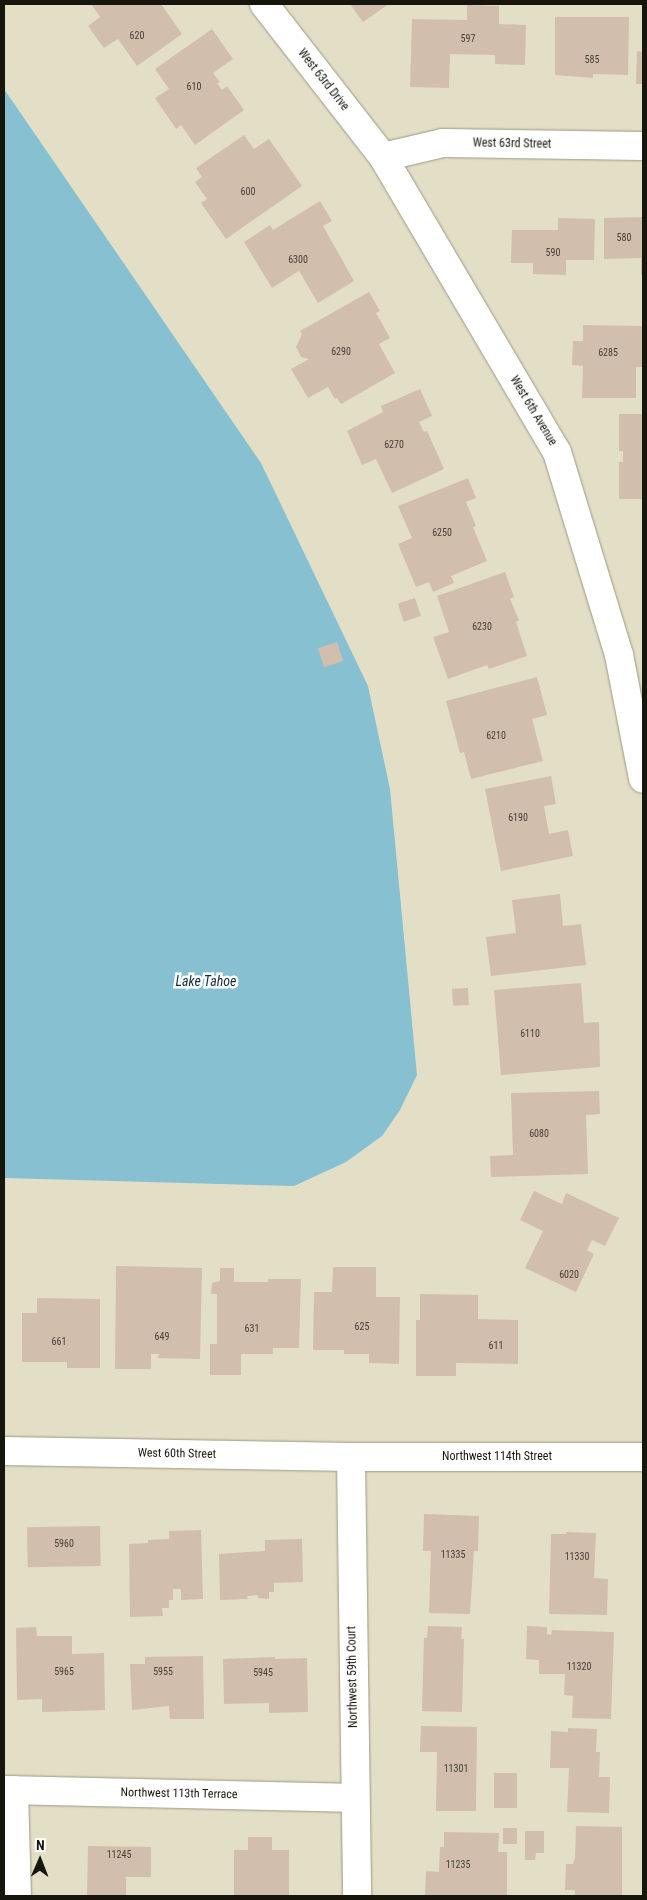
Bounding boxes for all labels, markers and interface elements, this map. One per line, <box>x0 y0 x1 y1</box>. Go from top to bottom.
house number: 620 <box>130 30 144 42</box>
house number: 597 <box>461 33 475 45</box>
street label: West 63rd Drive <box>294 46 352 114</box>
house number: 585 <box>585 54 599 66</box>
house number: 610 <box>187 81 201 93</box>
street label: West 63rd Street <box>473 136 551 152</box>
house number: 600 <box>241 186 255 198</box>
house number: 580 <box>617 232 631 244</box>
house number: 590 <box>546 247 560 259</box>
house number: 6300 <box>288 254 308 266</box>
house number: 6290 <box>331 346 351 358</box>
house number: 6285 <box>598 347 618 359</box>
street label: West 6th Avenue <box>507 373 559 449</box>
house number: 6270 <box>384 439 404 451</box>
house number: 6250 <box>432 527 452 539</box>
house number: 6230 <box>472 621 492 633</box>
house number: 6210 <box>486 730 506 742</box>
house number: 6190 <box>508 812 528 824</box>
water label: Lake Tahoe <box>175 973 237 989</box>
house number: 6110 <box>520 1028 540 1040</box>
house number: 6080 <box>529 1128 549 1140</box>
house number: 6020 <box>559 1269 579 1281</box>
house number: 625 <box>355 1321 369 1333</box>
house number: 631 <box>245 1323 259 1335</box>
house number: 649 <box>155 1331 169 1343</box>
house number: 661 <box>52 1336 66 1348</box>
house number: 611 <box>489 1340 503 1352</box>
street label: West 60th Street <box>138 1446 216 1462</box>
street label: Northwest 114th Street <box>442 1450 552 1464</box>
house number: 5960 <box>54 1538 74 1550</box>
house number: 11335 <box>441 1549 465 1561</box>
house number: 11330 <box>565 1551 589 1563</box>
street label: Northwest 59th Court <box>345 1626 361 1728</box>
house number: 11320 <box>567 1661 591 1673</box>
house number: 5965 <box>54 1666 74 1678</box>
house number: 5955 <box>153 1666 173 1678</box>
house number: 5945 <box>253 1667 273 1679</box>
house number: 11301 <box>444 1763 468 1775</box>
street label: Northwest 113th Terrace <box>120 1786 238 1802</box>
north arrow <box>15 1835 65 1885</box>
text: N <box>36 1837 45 1853</box>
house number: 11245 <box>107 1849 131 1861</box>
house number: 11235 <box>446 1859 470 1871</box>

